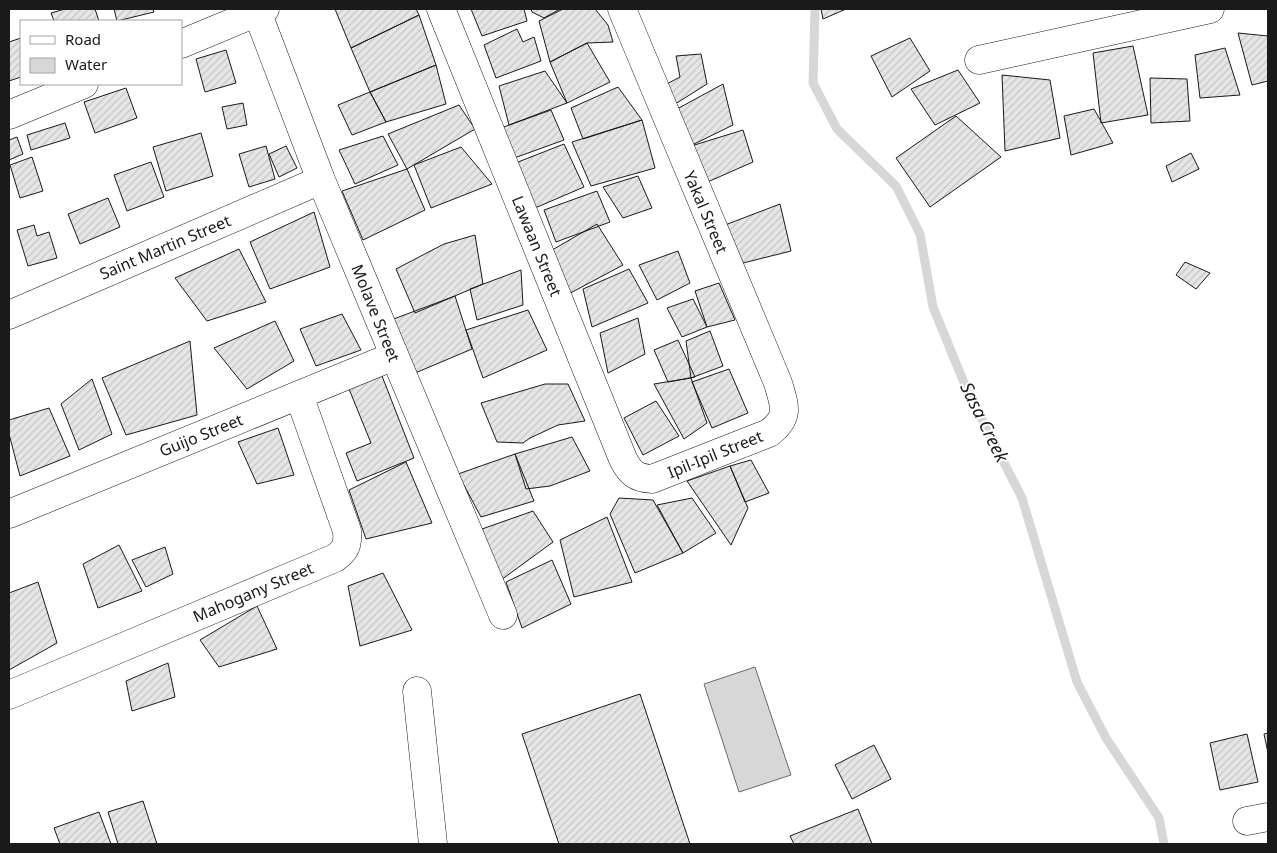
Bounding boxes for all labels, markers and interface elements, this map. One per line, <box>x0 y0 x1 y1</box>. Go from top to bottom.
legend <box>20 20 182 85</box>
text: Road <box>65 29 101 49</box>
text: Water <box>65 54 107 74</box>
street label: Yakal Street <box>679 167 733 257</box>
street label: Lawaan Street <box>507 192 567 300</box>
street label: Saint Martin Street <box>96 209 234 285</box>
street label: Molave Street <box>346 261 406 365</box>
water label: Sasa Creek <box>955 378 1015 467</box>
street label: Guijo Street <box>156 408 246 462</box>
street label: Ipil-Ipil Street <box>664 425 766 483</box>
street label: Mahogany Street <box>189 557 317 627</box>

